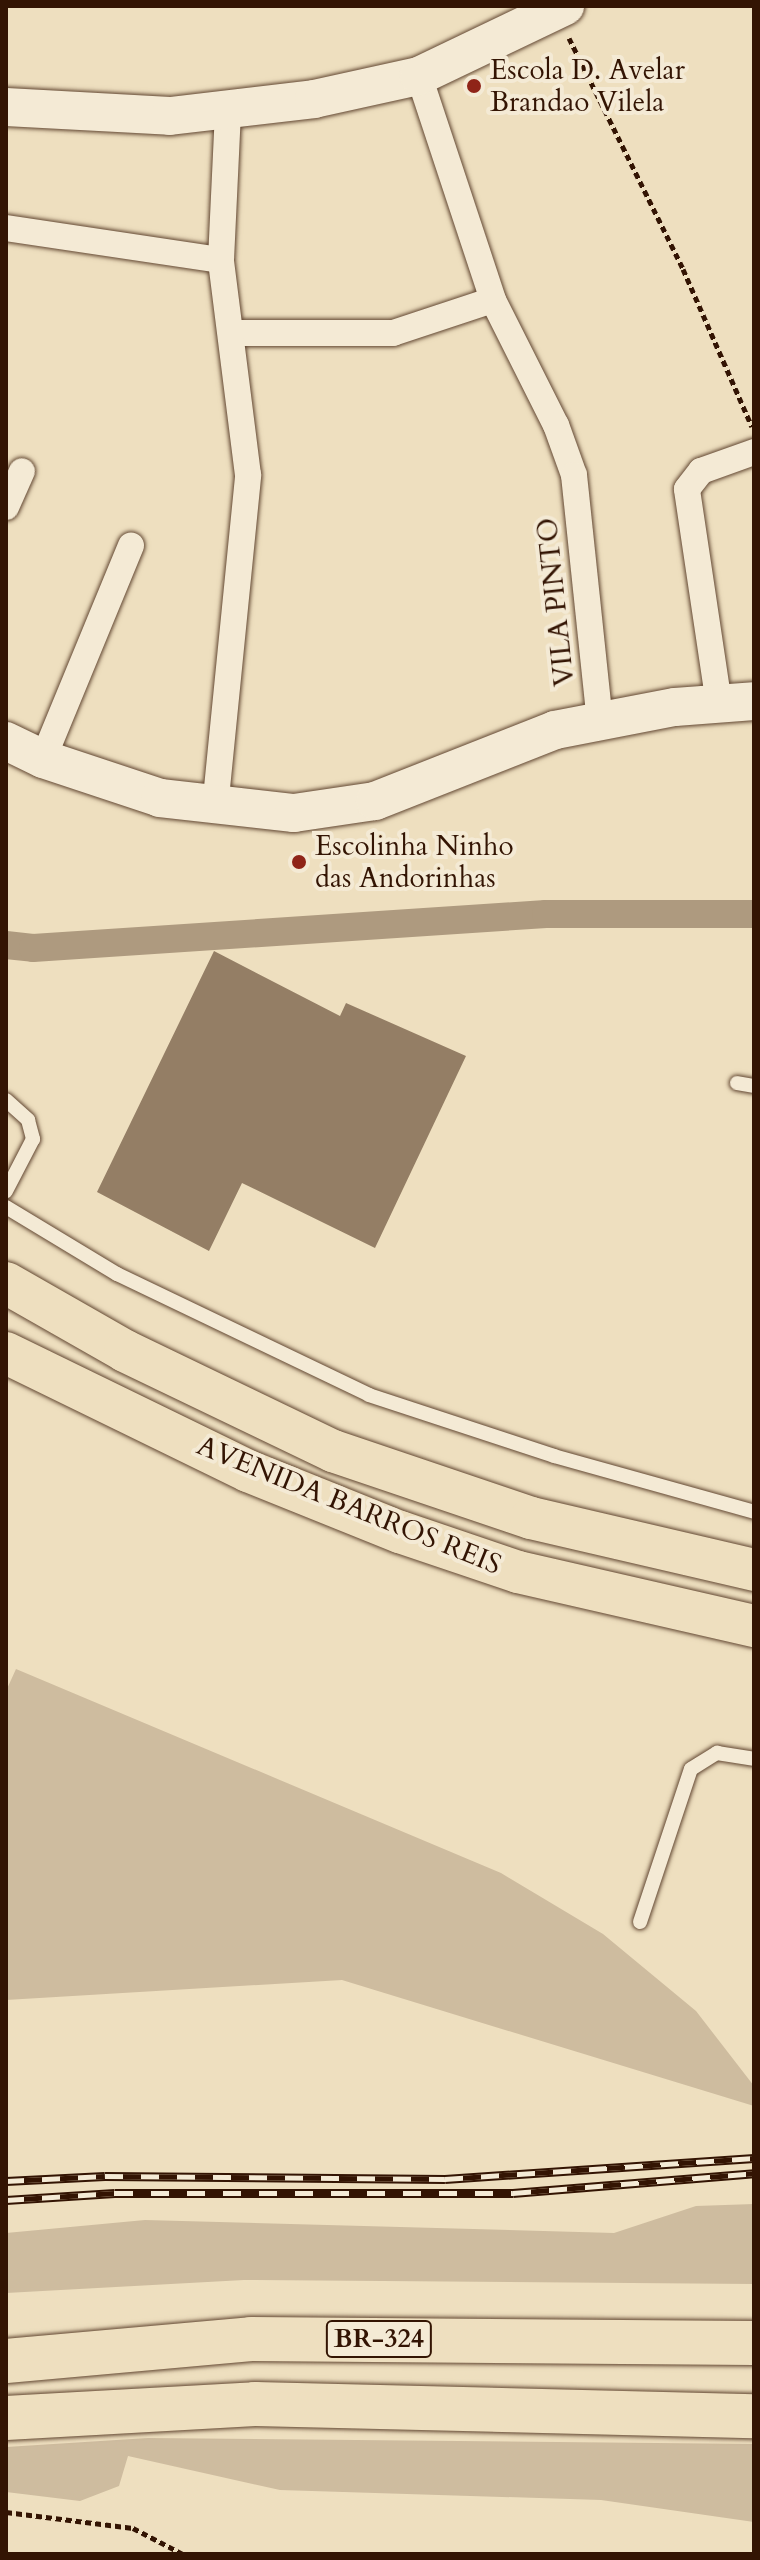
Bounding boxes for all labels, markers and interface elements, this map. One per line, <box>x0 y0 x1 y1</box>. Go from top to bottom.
place label: Escola D. Avelar Brandao Vilela <box>490 53 685 119</box>
marker: Escola D. Avelar Brandao Vilela <box>465 77 483 95</box>
street label: VILA PINTO <box>530 516 582 688</box>
place label: Escolinha Ninho das Andorinhas <box>315 829 514 895</box>
marker: Escolinha Ninho das Andorinhas <box>290 853 308 871</box>
street label: AVENIDA BARROS REIS <box>192 1429 506 1581</box>
road number: BR-324 <box>325 2317 433 2361</box>

